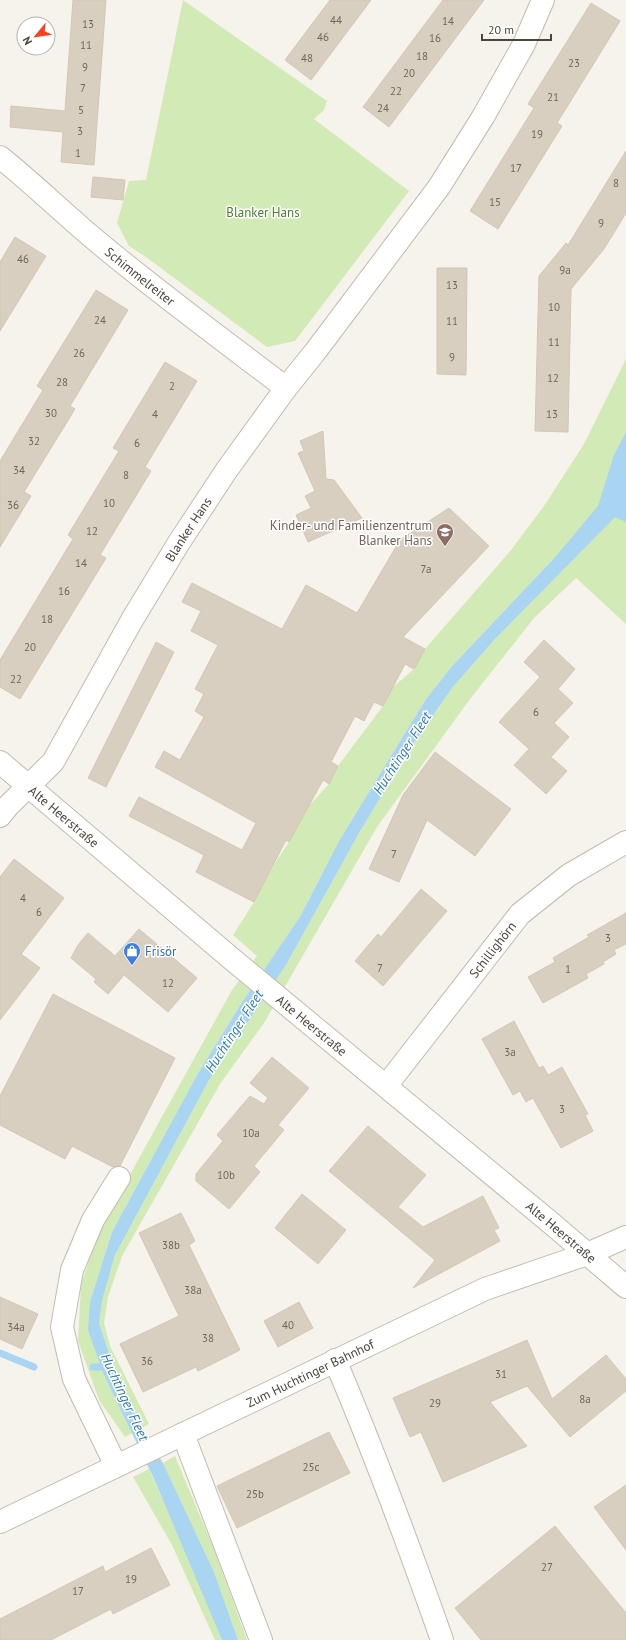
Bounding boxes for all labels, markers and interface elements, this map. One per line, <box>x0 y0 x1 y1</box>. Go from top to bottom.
house number: 44 <box>330 13 342 27</box>
house number: 14 <box>442 14 454 28</box>
north arrow <box>16 16 56 56</box>
scale bar <box>482 16 551 42</box>
house number: 13 <box>82 17 94 31</box>
text: 20 m <box>488 22 514 37</box>
house number: 46 <box>317 30 329 44</box>
house number: 16 <box>429 31 441 45</box>
text: N <box>19 34 35 47</box>
house number: 11 <box>80 38 92 52</box>
house number: 18 <box>416 49 428 63</box>
house number: 48 <box>301 51 313 65</box>
house number: 23 <box>568 56 580 70</box>
house number: 9 <box>82 60 88 74</box>
house number: 20 <box>403 66 415 80</box>
house number: 7 <box>80 81 86 95</box>
house number: 22 <box>390 84 402 98</box>
house number: 21 <box>547 90 559 104</box>
house number: 24 <box>377 101 389 115</box>
house number: 5 <box>78 103 84 117</box>
house number: 3 <box>77 124 83 138</box>
house number: 19 <box>531 127 543 141</box>
house number: 1 <box>75 146 81 160</box>
house number: 17 <box>510 161 522 175</box>
house number: 8 <box>613 176 619 190</box>
house number: 15 <box>489 195 501 209</box>
park label: Blanker Hans <box>226 204 300 221</box>
house number: 9 <box>598 216 604 230</box>
street label: Schimmelreiter <box>102 243 179 309</box>
house number: 46 <box>17 252 29 266</box>
house number: 9a <box>559 263 571 277</box>
house number: 13 <box>446 278 458 292</box>
house number: 10 <box>548 300 560 314</box>
house number: 24 <box>94 313 106 327</box>
house number: 11 <box>446 314 458 328</box>
house number: 11 <box>548 335 560 349</box>
house number: 26 <box>73 346 85 360</box>
house number: 9 <box>449 350 455 364</box>
house number: 12 <box>547 371 559 385</box>
house number: 28 <box>56 375 68 389</box>
house number: 2 <box>169 379 175 393</box>
house number: 30 <box>45 406 57 420</box>
house number: 4 <box>152 407 158 421</box>
house number: 13 <box>546 407 558 421</box>
house number: 32 <box>28 434 40 448</box>
house number: 6 <box>134 436 140 450</box>
house number: 34 <box>13 463 25 477</box>
house number: 8 <box>123 468 129 482</box>
street label: Blanker Hans <box>161 494 215 564</box>
house number: 10 <box>103 496 115 510</box>
house number: 36 <box>7 498 19 512</box>
place label: Kinder- und Familienzentrum Blanker Hans <box>270 517 432 549</box>
school or university icon: Kinder- und Familienzentrum Blanker Hans <box>435 522 455 547</box>
house number: 12 <box>86 524 98 538</box>
house number: 14 <box>75 556 87 570</box>
house number: 7a <box>421 562 431 576</box>
house number: 16 <box>58 584 70 598</box>
house number: 18 <box>41 612 53 626</box>
house number: 20 <box>24 640 36 654</box>
house number: 22 <box>10 672 22 686</box>
house number: 6 <box>533 705 539 719</box>
water label: Huchtinger Fleet <box>369 708 436 798</box>
street label: Alte Heerstraße <box>25 782 103 851</box>
house number: 7 <box>391 847 397 861</box>
house number: 4 <box>20 891 26 905</box>
house number: 6 <box>36 905 42 919</box>
street label: Schillighörn <box>465 918 520 981</box>
house number: 3 <box>605 931 611 945</box>
shop icon: Frisör <box>122 941 142 966</box>
place label: Frisör <box>145 943 177 960</box>
house number: 7 <box>377 961 383 975</box>
house number: 1 <box>565 962 571 976</box>
house number: 12 <box>162 976 174 990</box>
water label: Huchtinger Fleet <box>201 986 268 1076</box>
street label: Alte Heerstraße <box>273 991 351 1059</box>
house number: 3a <box>504 1045 516 1059</box>
house number: 3 <box>559 1102 565 1116</box>
house number: 10a <box>242 1126 260 1140</box>
house number: 10b <box>217 1168 235 1182</box>
street label: Alte Heerstraße <box>522 1197 600 1267</box>
house number: 38b <box>162 1238 180 1252</box>
house number: 38a <box>184 1283 202 1297</box>
house number: 40 <box>282 1318 294 1332</box>
house number: 34a <box>7 1320 25 1334</box>
house number: 38 <box>202 1331 214 1345</box>
street label: Zum Huchtinger Bahnhof <box>243 1335 377 1411</box>
water label: Huchtinger Fleet <box>97 1350 153 1444</box>
house number: 36 <box>141 1354 153 1368</box>
house number: 31 <box>495 1367 507 1381</box>
house number: 8a <box>579 1392 591 1406</box>
house number: 29 <box>429 1396 441 1410</box>
house number: 25c <box>303 1460 320 1474</box>
house number: 25b <box>246 1487 264 1501</box>
house number: 27 <box>541 1560 553 1574</box>
house number: 19 <box>125 1572 137 1586</box>
house number: 17 <box>72 1584 84 1598</box>

